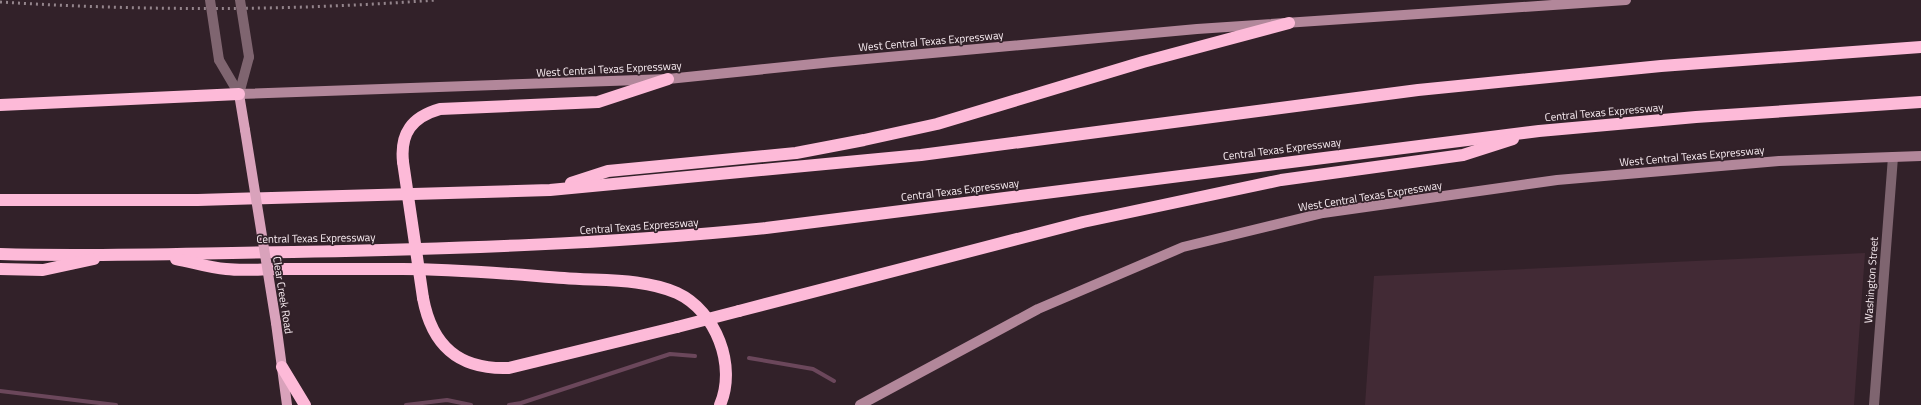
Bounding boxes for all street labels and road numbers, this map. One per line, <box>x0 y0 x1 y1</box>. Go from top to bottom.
street label: West Central Texas Expressway <box>858 27 1005 55</box>
street label: West Central Texas Expressway <box>536 57 683 81</box>
street label: Central Texas Expressway <box>1544 99 1665 125</box>
street label: Central Texas Expressway <box>1222 134 1343 164</box>
street label: West Central Texas Expressway <box>1619 142 1766 170</box>
street label: Central Texas Expressway <box>900 175 1021 205</box>
street label: West Central Texas Expressway <box>1297 177 1444 215</box>
street label: Central Texas Expressway <box>579 214 700 238</box>
street label: Central Texas Expressway <box>256 229 376 247</box>
street label: Washington Street <box>1860 236 1882 324</box>
street label: Clear Creek Road <box>269 255 297 335</box>

